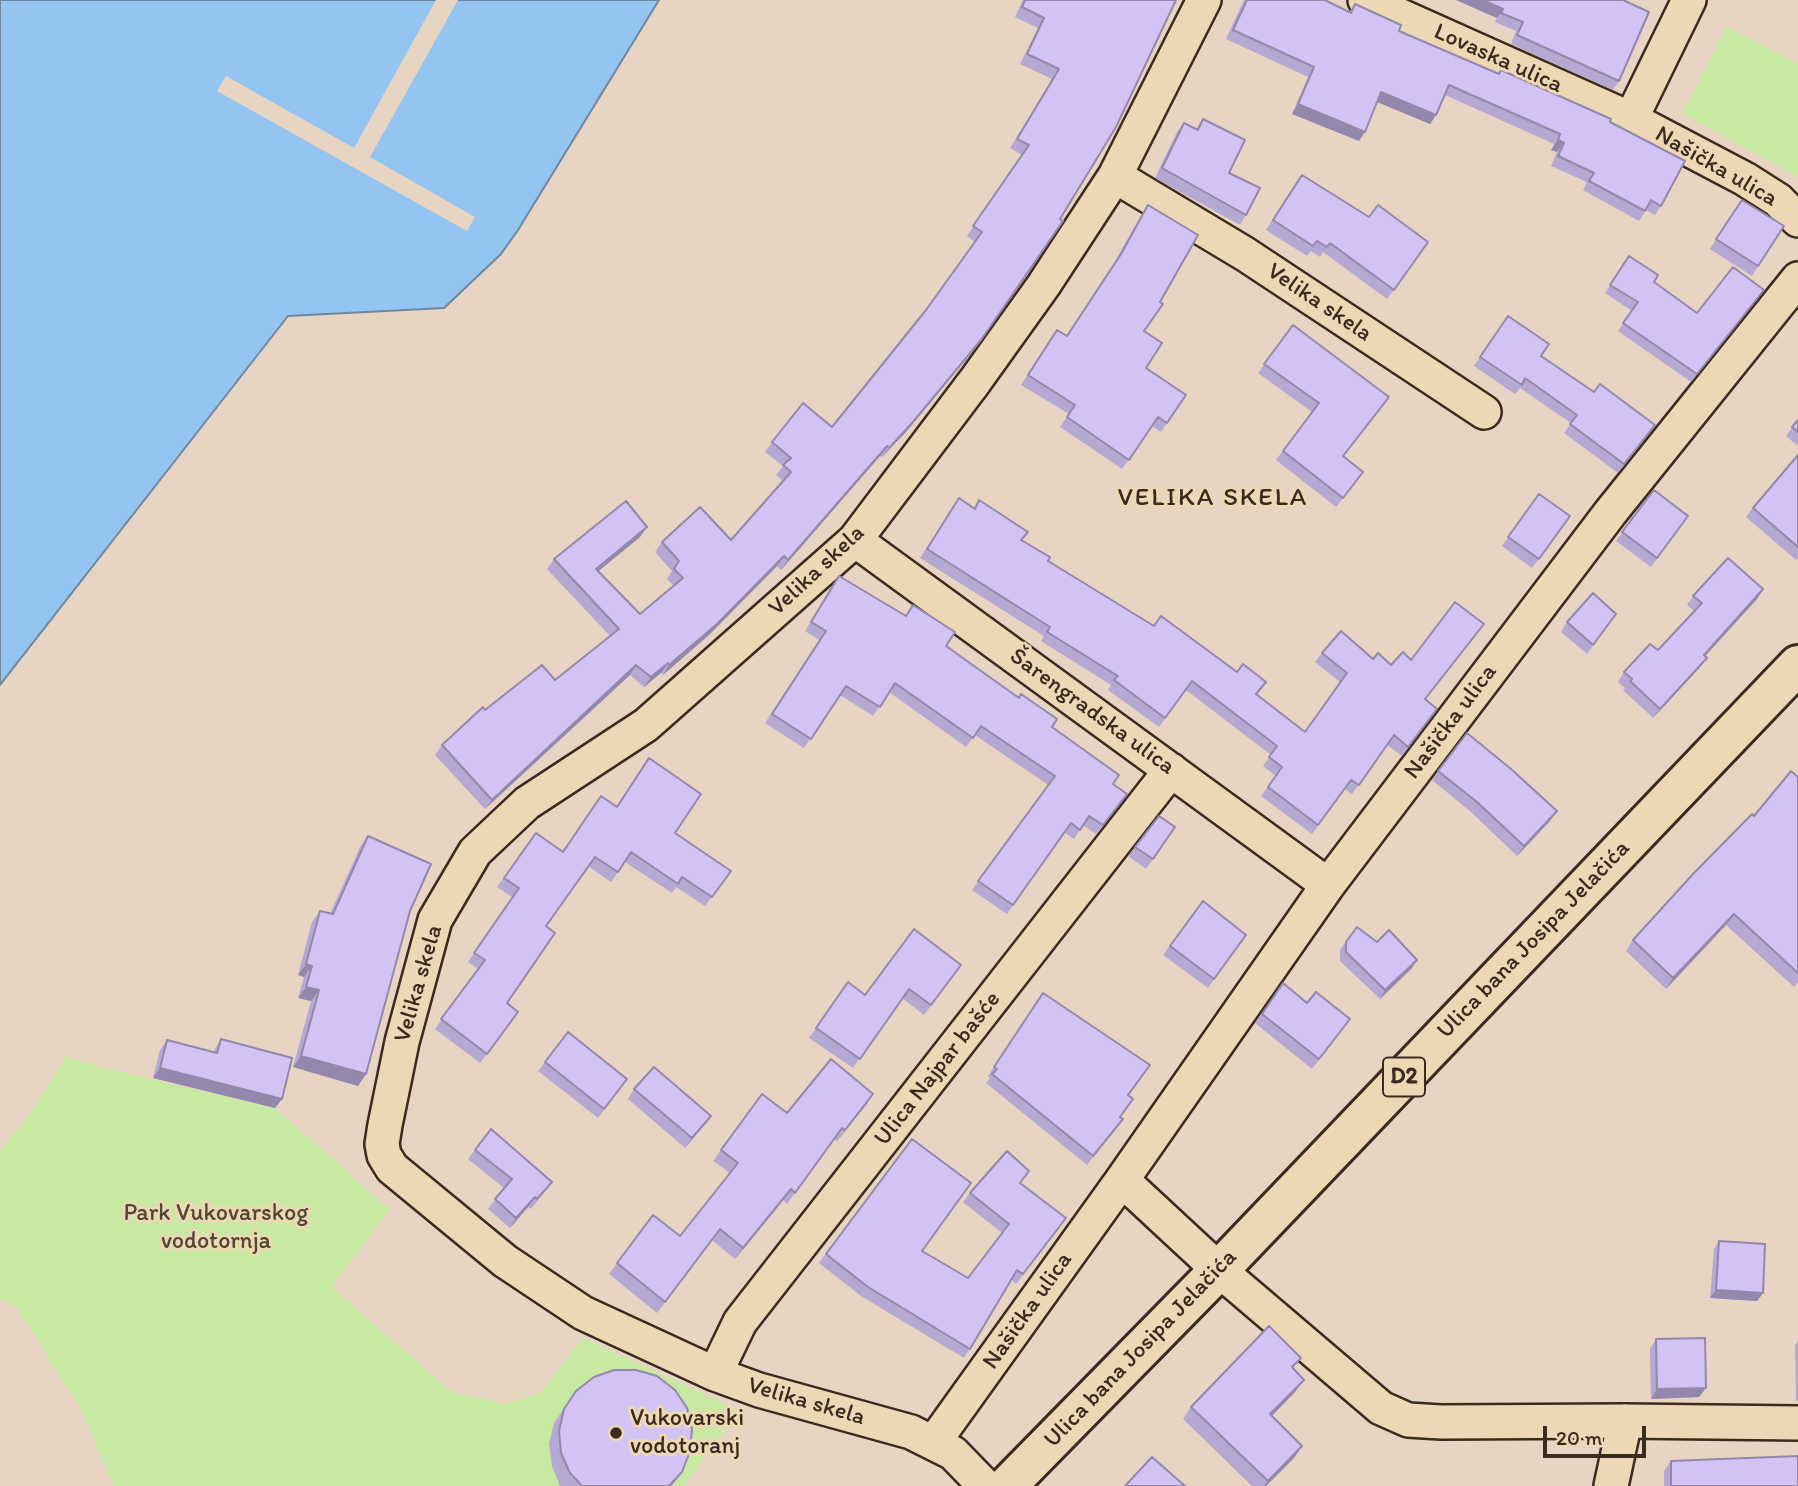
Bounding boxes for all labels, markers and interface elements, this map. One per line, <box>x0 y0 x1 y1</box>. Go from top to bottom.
street label: Lovaska ulica <box>1429 18 1567 100</box>
street label: Našička ulica <box>1650 120 1782 214</box>
street label: Velika skela <box>1261 257 1377 349</box>
district label: VELIKA SKELA <box>1121 482 1305 514</box>
street label: Velika skela <box>763 519 871 623</box>
street label: Šarengradska ulica <box>1004 642 1180 782</box>
street label: Našička ulica <box>1398 659 1504 785</box>
street label: Ulica bana Josipa Jelačića <box>1432 835 1636 1045</box>
street label: Velika skela <box>389 922 449 1046</box>
street label: Ulica Najpar bašće <box>869 986 1007 1152</box>
road number: D2 <box>1383 1058 1425 1096</box>
park label: Park Vukovarskog vodotornja <box>123 1200 309 1256</box>
street label: Ulica bana Josipa Jelačića <box>1039 1244 1243 1454</box>
street label: Našička ulica <box>977 1247 1079 1375</box>
street label: Velika skela <box>744 1372 868 1432</box>
place label: Vukovarski vodotoranj <box>630 1405 744 1461</box>
scale bar <box>1546 1412 1649 1456</box>
marker: Vukovarski vodotoranj <box>608 1425 624 1441</box>
text: 20 m <box>1556 1425 1602 1450</box>

